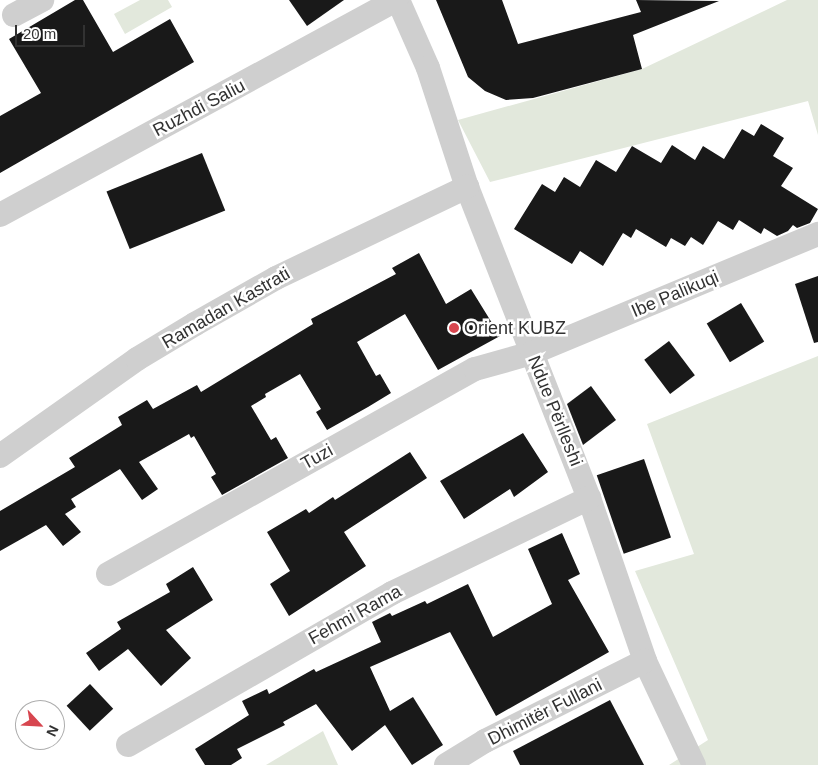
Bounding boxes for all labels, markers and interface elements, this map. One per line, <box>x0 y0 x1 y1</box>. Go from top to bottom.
scale bar <box>18 15 88 47</box>
text: 20 m <box>23 25 56 42</box>
street label: Ruzhdi Saliu <box>149 75 249 141</box>
street label: Ramadan Kastrati <box>158 263 294 353</box>
street label: Ibe Palikuqi <box>628 266 722 322</box>
place label: Orient KUBZ <box>464 317 566 339</box>
marker: Orient KUBZ <box>448 322 460 334</box>
street label: Ndue Përlleshi <box>523 353 587 469</box>
street label: Tuzi <box>297 439 337 475</box>
street label: Fehmi Rama <box>305 581 405 649</box>
street label: Dhimitër Fullani <box>484 674 606 750</box>
north arrow <box>15 700 65 750</box>
text: N <box>43 723 62 739</box>

